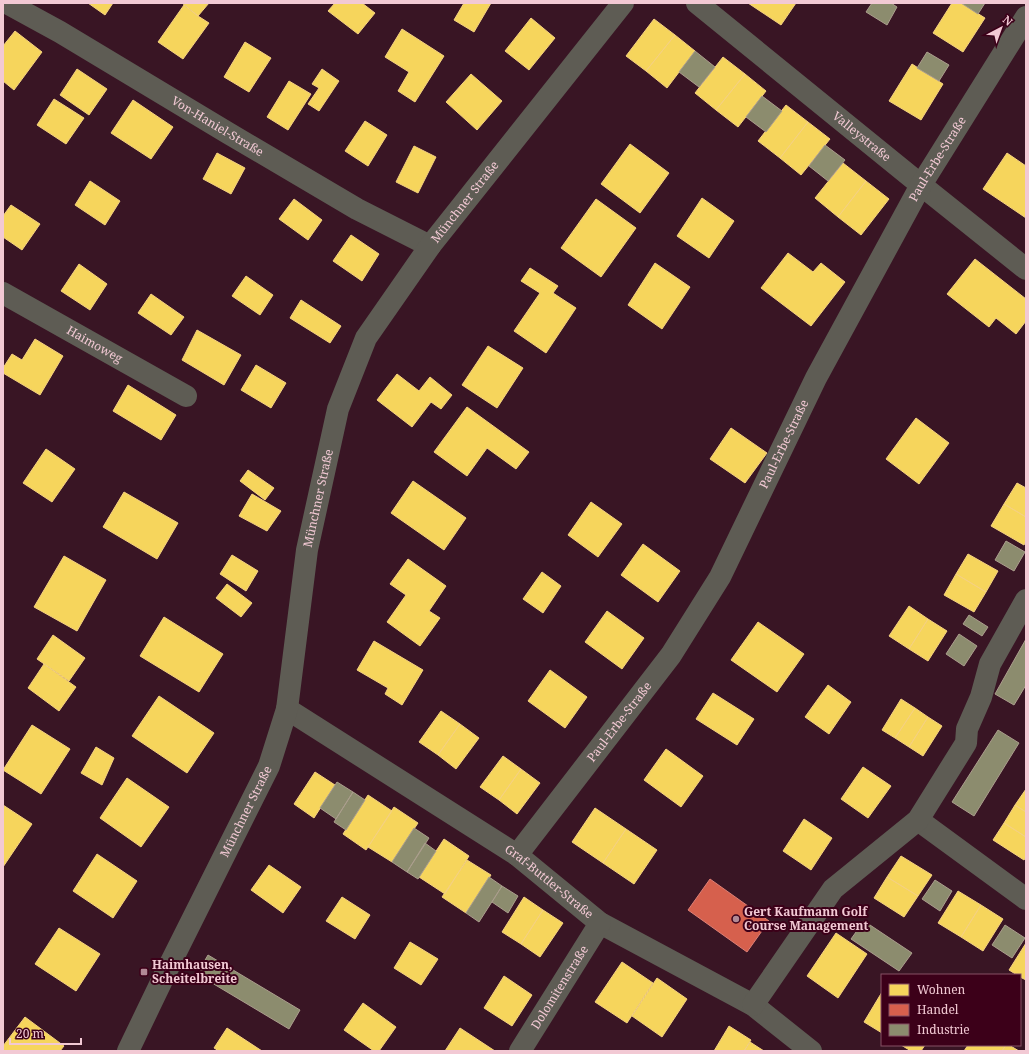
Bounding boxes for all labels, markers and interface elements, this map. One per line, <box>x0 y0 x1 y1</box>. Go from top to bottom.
north arrow <box>981 8 1021 48</box>
text: N <box>1000 12 1016 29</box>
street label: Von-Haniel-Straße <box>168 92 267 160</box>
street label: Valleystraße <box>829 107 895 165</box>
street label: Paul-Erbe-Straße <box>905 113 970 204</box>
street label: Münchner Straße <box>427 157 502 246</box>
street label: Haimoweg <box>64 322 126 367</box>
street label: Paul-Erbe-Straße <box>755 397 812 491</box>
street label: Münchner Straße <box>299 447 337 549</box>
street label: Paul-Erbe-Straße <box>583 678 655 765</box>
street label: Münchner Straße <box>216 763 276 860</box>
street label: Graf-Buttler-Straße <box>502 840 597 922</box>
place label: Gert Kaufmann Golf Course Management <box>744 903 869 934</box>
marker: Gert Kaufmann Golf Course Management <box>731 914 741 924</box>
street label: Dolomitenstraße <box>527 942 592 1032</box>
place label: Haimhausen, Scheitelbreite <box>152 956 237 987</box>
marker: Haimhausen, Scheitelbreite <box>139 967 149 977</box>
legend <box>881 974 1021 1046</box>
text: Wohnen <box>917 981 966 998</box>
text: Handel <box>917 1001 959 1018</box>
scale bar <box>10 1020 81 1046</box>
text: Industrie <box>917 1021 970 1038</box>
text: 20 m <box>16 1025 44 1042</box>

